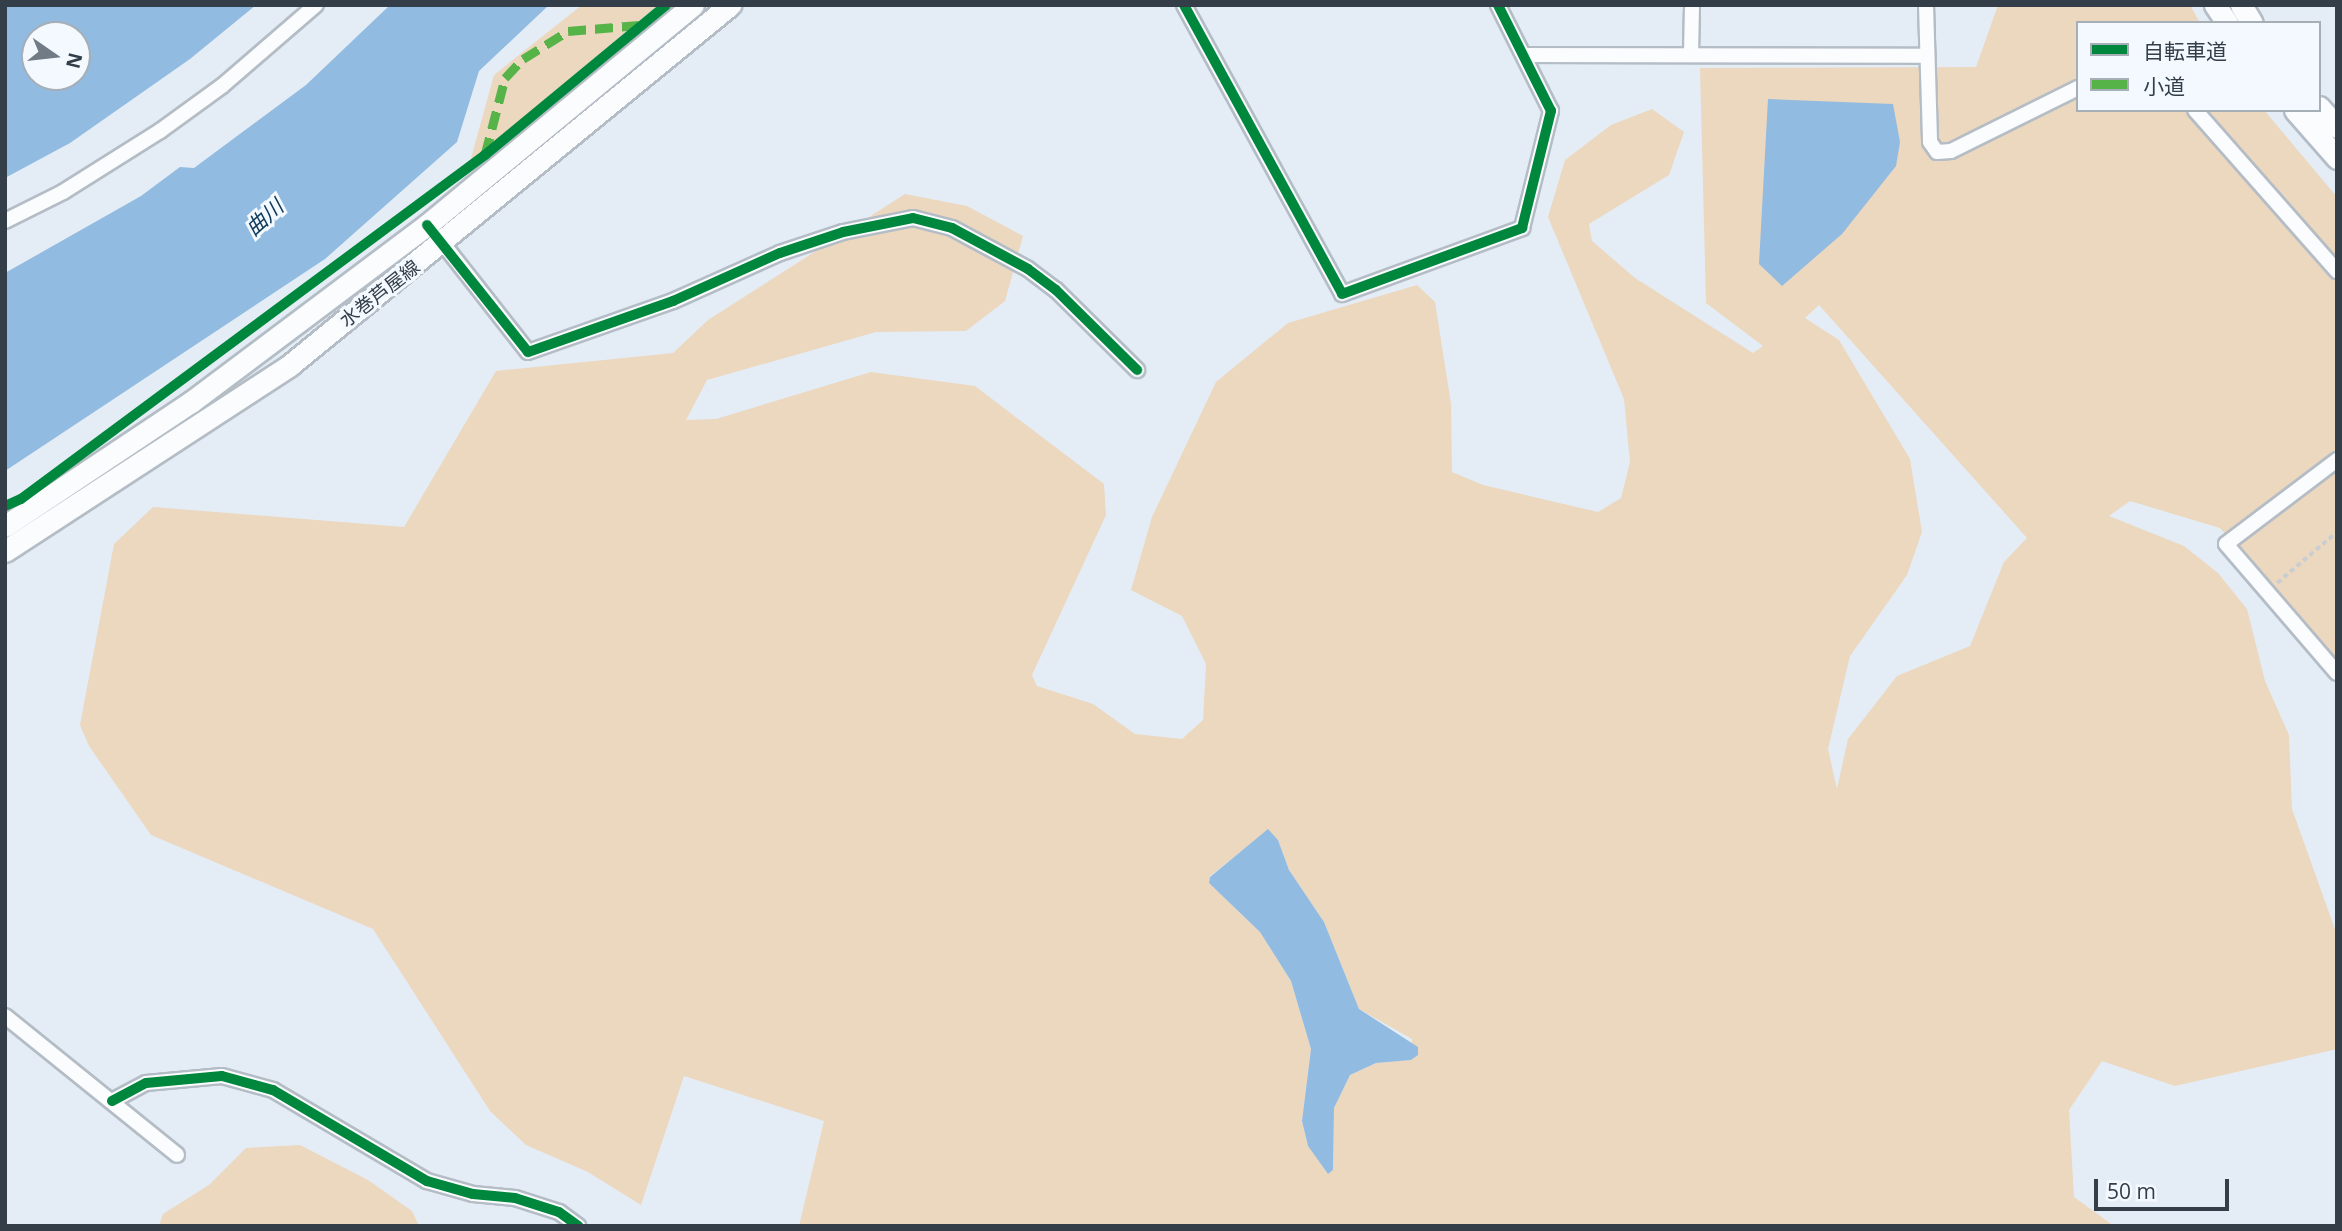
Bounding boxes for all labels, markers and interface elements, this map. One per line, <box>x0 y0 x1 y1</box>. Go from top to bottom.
north arrow <box>21 21 91 91</box>
legend <box>2076 21 2321 112</box>
text: 自転車道 <box>2143 37 2227 65</box>
text: N <box>60 50 89 71</box>
text: 小道 <box>2143 72 2185 100</box>
water label: 曲川 <box>240 194 288 240</box>
street label: 水巻芦屋線 <box>336 256 424 332</box>
scale bar <box>2097 1164 2232 1208</box>
text: 50 m <box>2107 1177 2156 1205</box>

